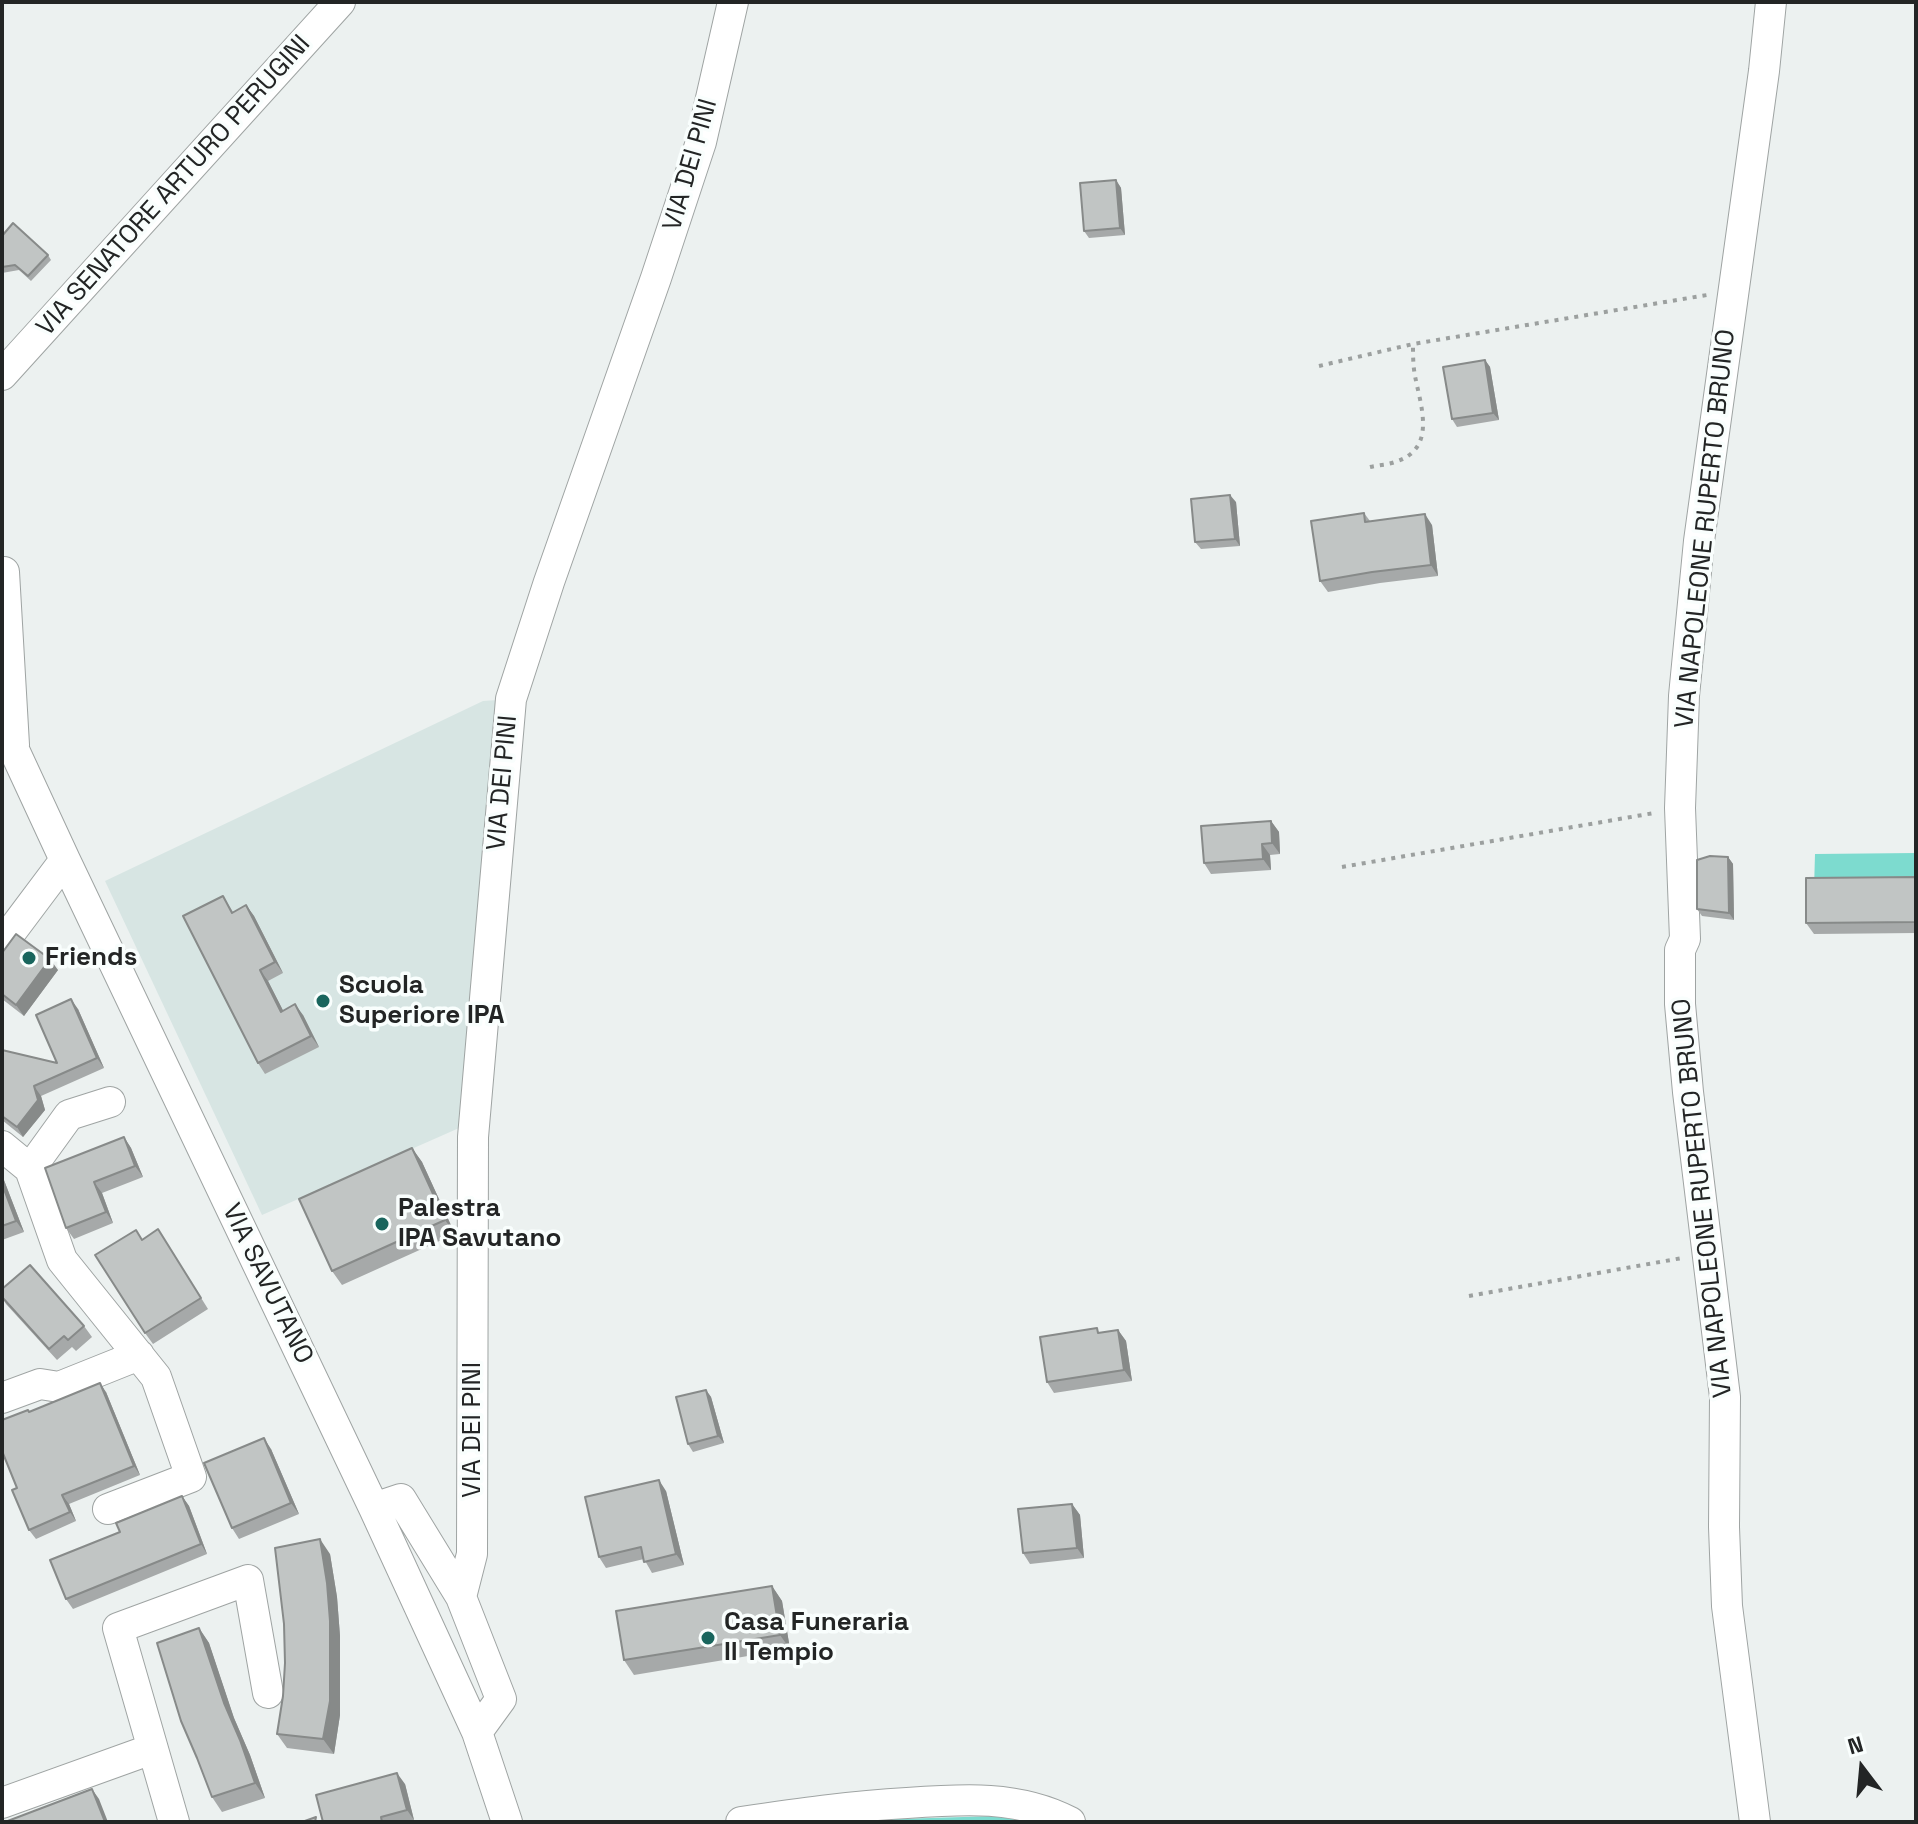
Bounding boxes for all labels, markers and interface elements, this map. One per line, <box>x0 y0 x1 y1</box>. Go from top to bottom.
street label: VIA SENATORE ARTURO PERUGINI <box>31 29 317 343</box>
street label: VIA DEI PINI <box>657 95 725 235</box>
street label: VIA NAPOLEONE RUPERTO BRUNO <box>1670 328 1742 730</box>
street label: VIA DEI PINI <box>482 714 524 852</box>
place label: Friends <box>45 942 137 974</box>
marker: Friends <box>20 949 38 967</box>
place label: Scuola Superiore IPA <box>339 970 505 1032</box>
marker: Scuola Superiore IPA <box>314 992 332 1010</box>
street label: VIA NAPOLEONE RUPERTO BRUNO <box>1667 997 1739 1399</box>
place label: Palestra IPA Savutano <box>398 1193 561 1254</box>
street label: VIA SAVUTANO <box>215 1199 319 1369</box>
marker: Palestra IPA Savutano <box>373 1215 391 1233</box>
street label: VIA DEI PINI <box>457 1362 489 1498</box>
place label: Casa Funeraria Il Tempio <box>724 1607 909 1668</box>
marker: Casa Funeraria Il Tempio <box>699 1629 717 1647</box>
north arrow <box>1822 1728 1902 1808</box>
text: N <box>1844 1729 1866 1760</box>

